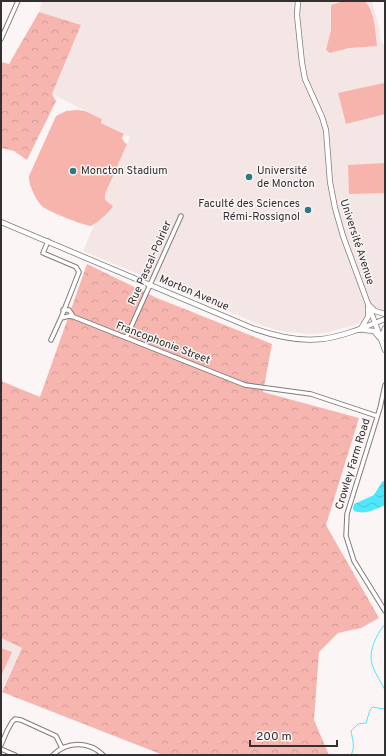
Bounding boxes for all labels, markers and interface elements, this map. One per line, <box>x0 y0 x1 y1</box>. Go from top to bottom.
place label: Moncton Stadium <box>81 164 168 178</box>
place label: Université de Moncton <box>257 164 315 191</box>
marker: Moncton Stadium <box>68 166 78 176</box>
marker: Université de Moncton <box>244 172 254 182</box>
place label: Faculté des Sciences Rémi-Rossignol <box>198 197 300 224</box>
street label: Université Avenue <box>337 197 377 287</box>
marker: Faculté des Sciences Rémi-Rossignol <box>303 205 313 215</box>
street label: Rue Pascal-Poirier <box>125 218 175 307</box>
street label: Morton Avenue <box>157 272 231 314</box>
street label: Francophonie Street <box>114 319 212 367</box>
street label: Crowley Farm Road <box>332 417 374 511</box>
scale bar <box>250 722 337 748</box>
text: 200 m <box>256 729 292 745</box>

